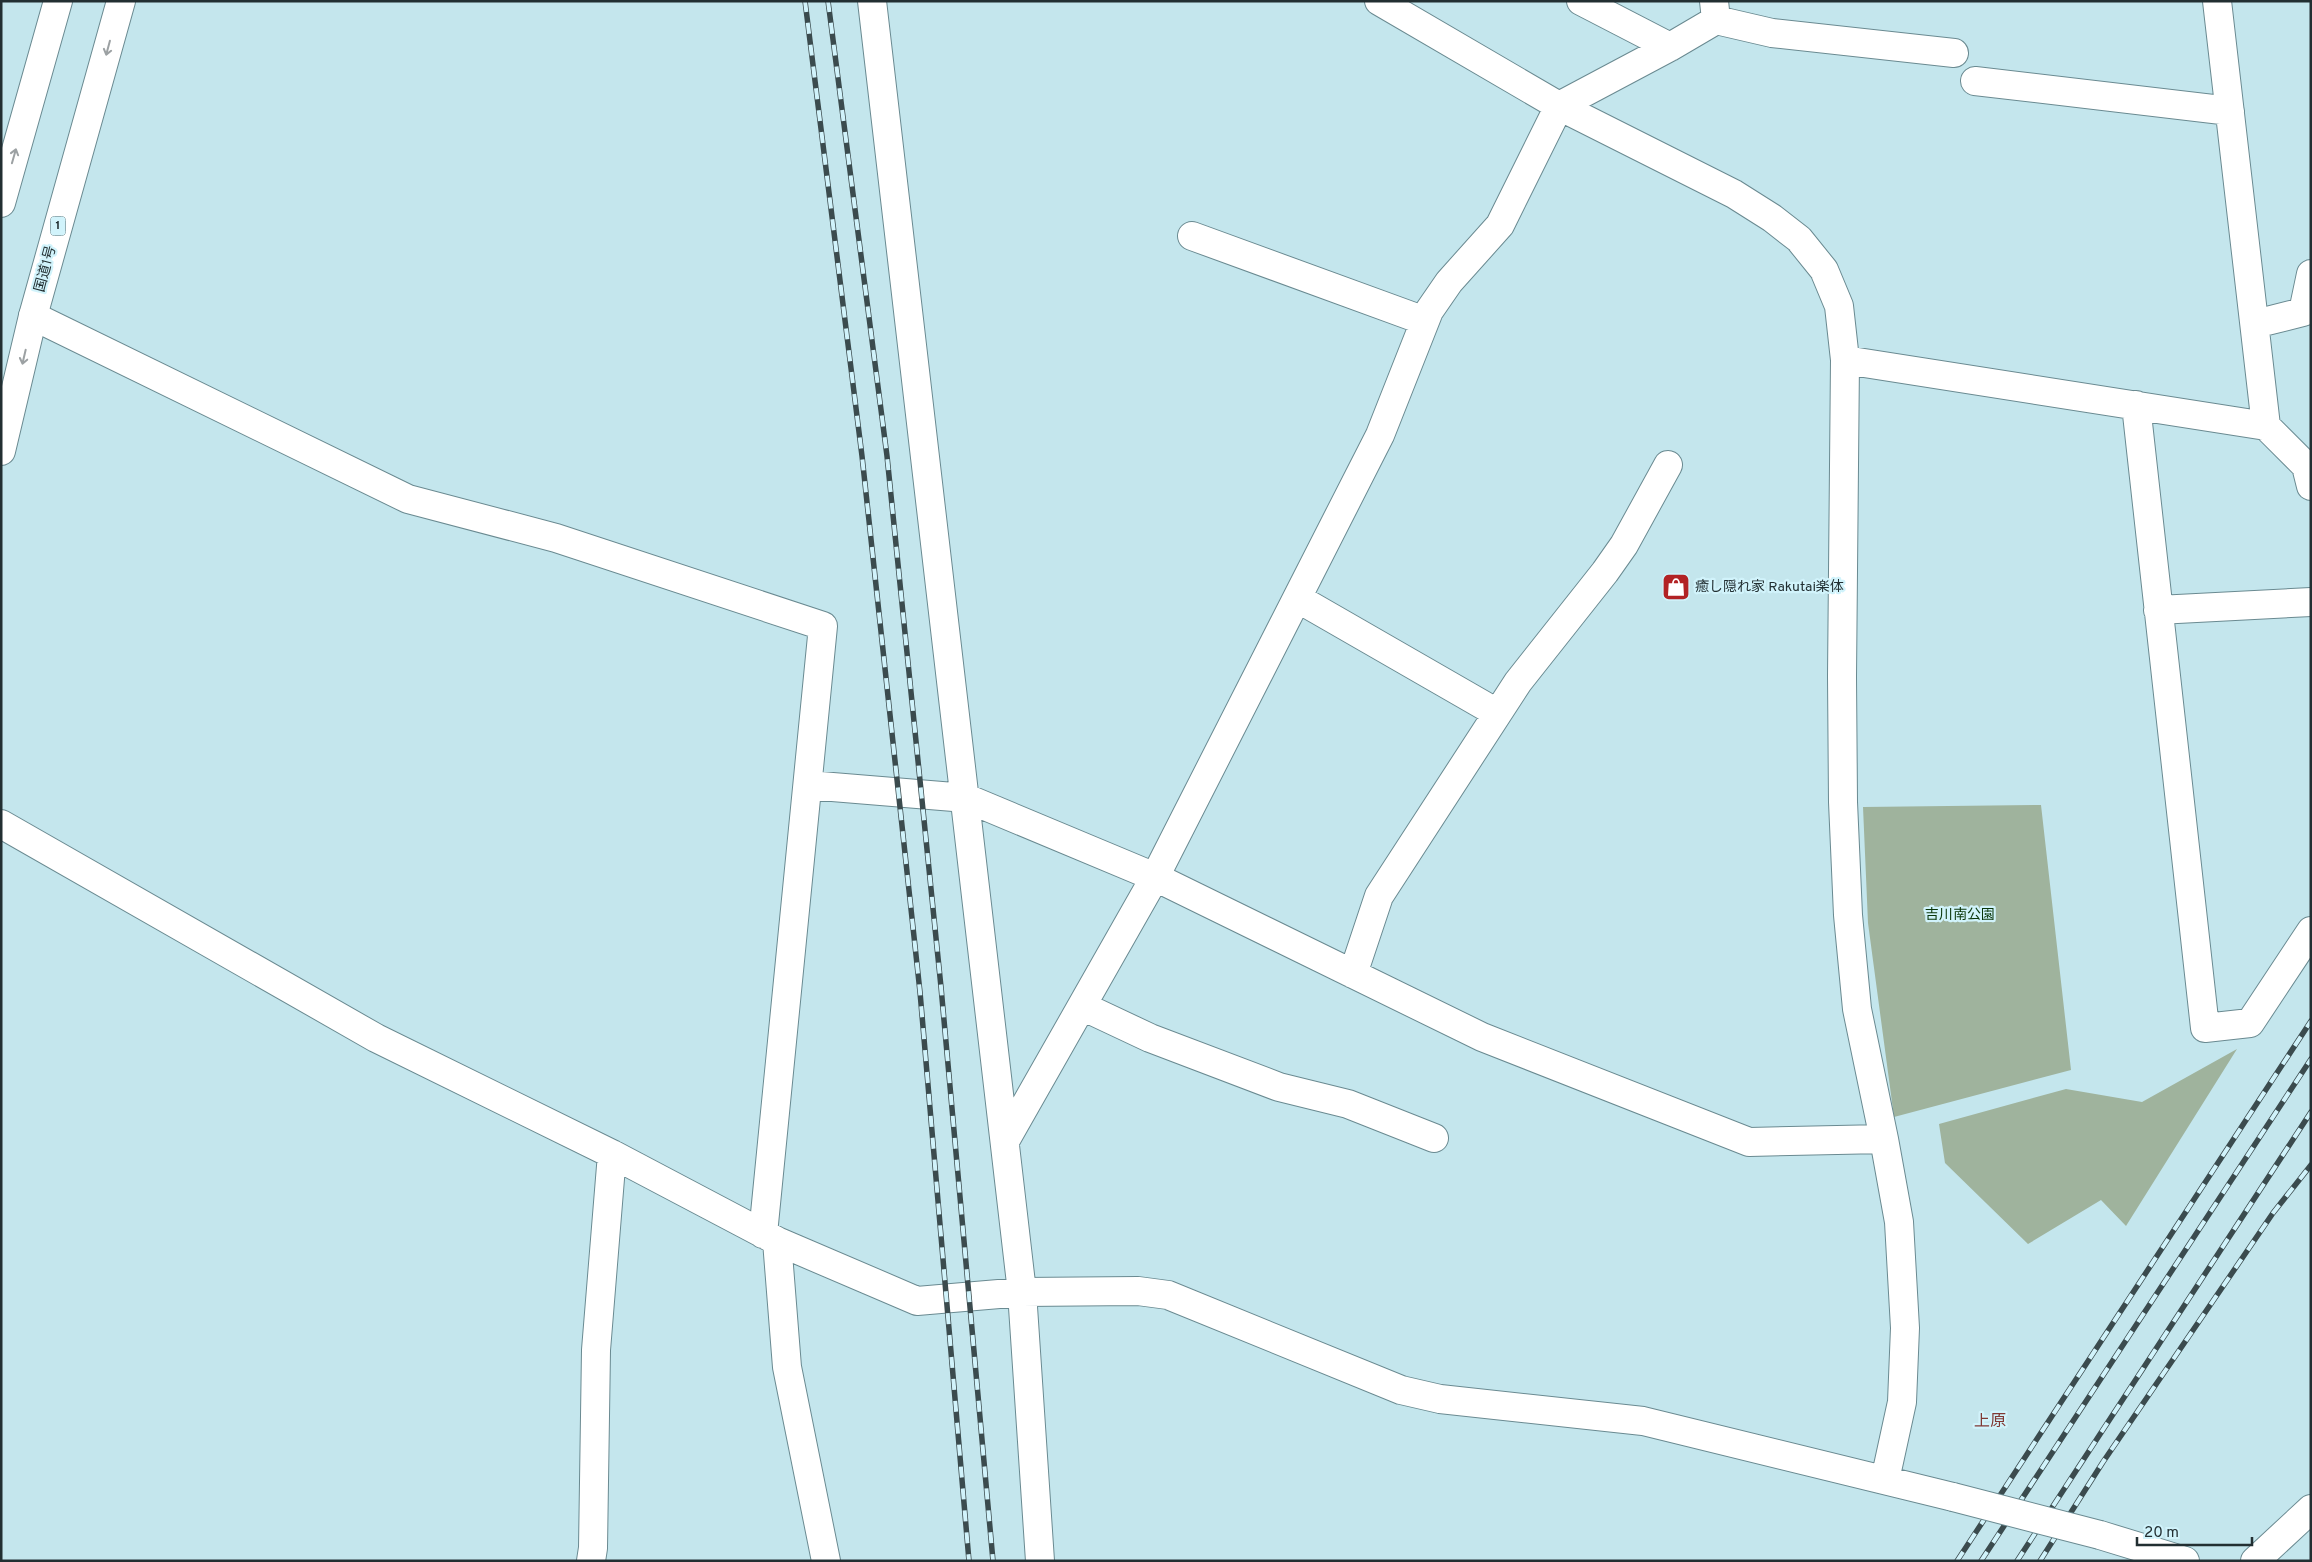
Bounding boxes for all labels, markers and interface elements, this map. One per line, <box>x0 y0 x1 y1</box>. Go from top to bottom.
one-way arrow <box>102 40 112 56</box>
one-way arrow <box>10 148 20 164</box>
road number: 1 <box>50 217 66 236</box>
street label: 国道1号 <box>32 244 60 294</box>
one-way arrow <box>19 349 28 365</box>
shop icon: 癒し隠れ家 Rakutai楽体 <box>1661 572 1691 602</box>
place label: 癒し隠れ家 Rakutai楽体 <box>1695 579 1844 596</box>
park label: 吉川南公園 <box>1925 907 1995 924</box>
district label: 上原 <box>1974 1412 2006 1432</box>
scale bar <box>2137 1514 2252 1546</box>
text: 20 m <box>2144 1524 2179 1543</box>

